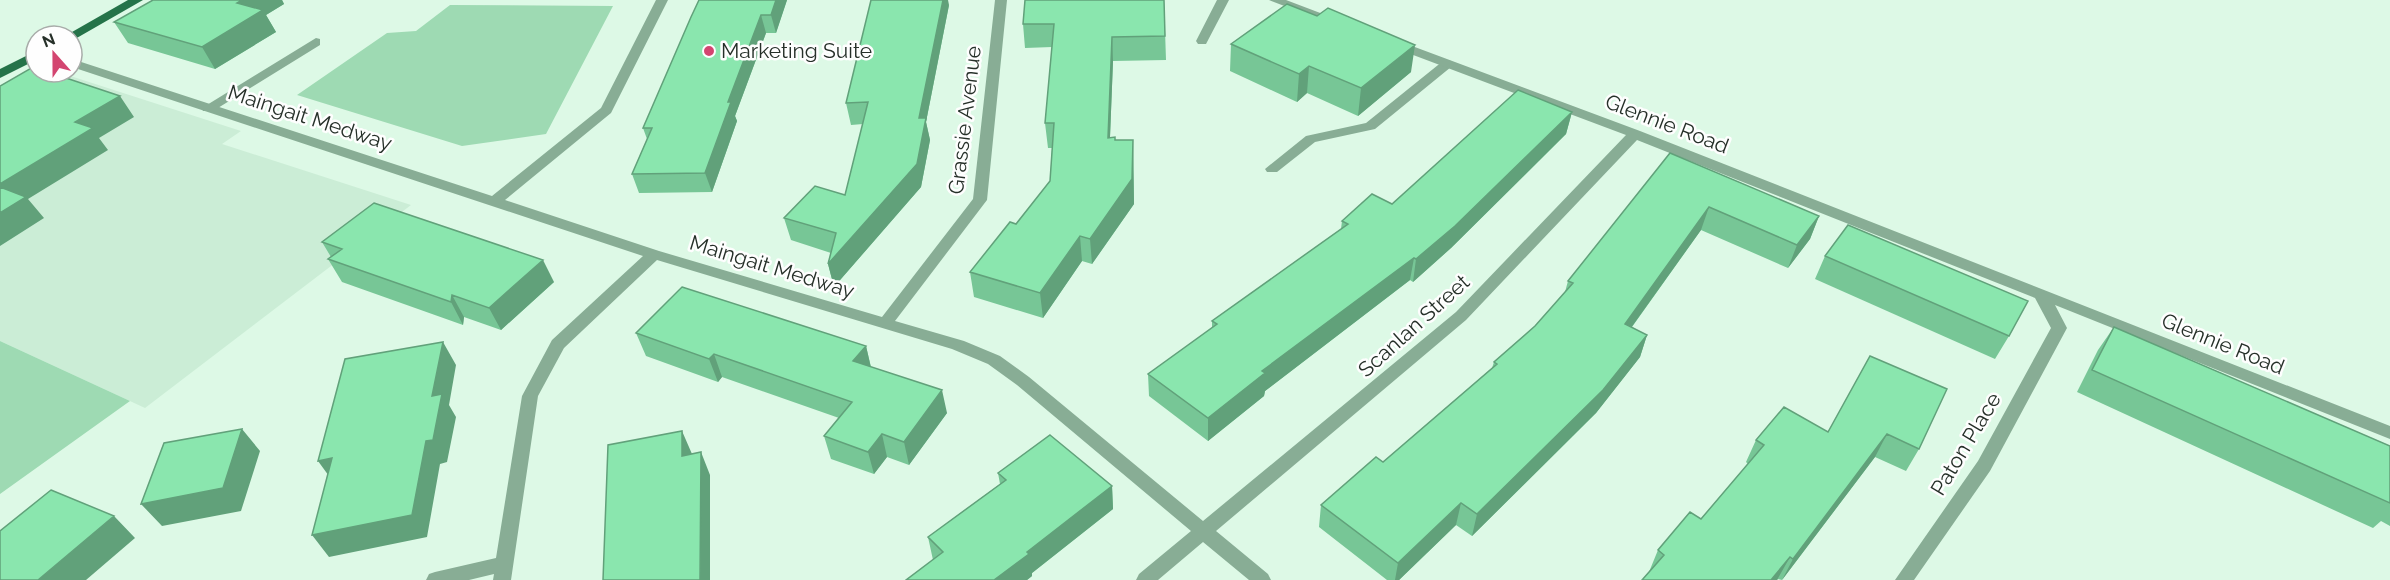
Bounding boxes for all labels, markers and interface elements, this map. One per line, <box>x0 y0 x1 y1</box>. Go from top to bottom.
north arrow <box>24 24 84 84</box>
text: N <box>40 29 58 52</box>
place label: Marketing Suite <box>721 38 872 63</box>
marker: Marketing Suite <box>702 44 716 58</box>
street label: Grassie Avenue <box>943 44 986 196</box>
street label: Maingait Medway <box>225 79 395 156</box>
street label: Glennie Road <box>1602 89 1732 159</box>
street label: Maingait Medway <box>687 230 858 303</box>
street label: Scanlan Street <box>1353 269 1474 382</box>
street label: Glennie Road <box>2158 308 2288 380</box>
street label: Paton Place <box>1925 388 2006 500</box>

